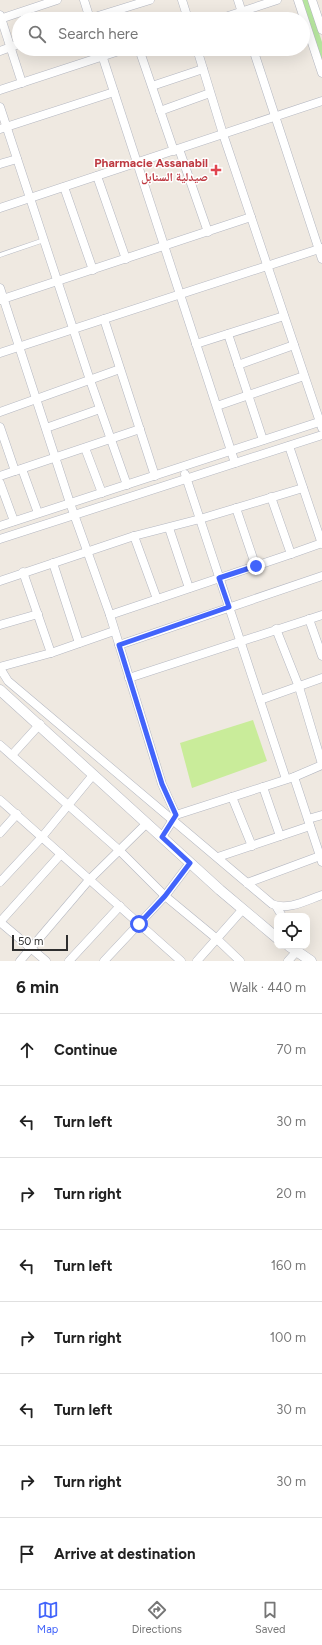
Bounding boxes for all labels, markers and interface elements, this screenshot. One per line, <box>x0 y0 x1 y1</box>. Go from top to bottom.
search box <box>12 12 310 56</box>
icon: search <box>26 23 48 45</box>
text: Search here <box>58 25 138 43</box>
place label: Pharmacie Assanabil صيدلية السنابل <box>94 156 208 185</box>
marker: Pharmacie Assanabil صيدلية السنابل <box>211 165 221 175</box>
route end <box>247 557 265 575</box>
map controls <box>274 913 310 949</box>
button: locate <box>274 913 310 949</box>
route start <box>130 915 148 933</box>
scale bar <box>12 933 68 952</box>
text: 50 m <box>18 935 43 948</box>
text: 6 min <box>16 977 59 997</box>
text: Walk · 440 m <box>230 980 306 995</box>
icon: ahead <box>16 1039 38 1061</box>
text: Continue <box>54 1041 117 1059</box>
text: 70 m <box>276 1042 306 1057</box>
icon: left <box>16 1111 38 1133</box>
text: Turn left <box>54 1113 112 1131</box>
text: 30 m <box>276 1114 306 1129</box>
icon: right <box>16 1183 38 1205</box>
text: Turn right <box>54 1185 122 1203</box>
text: 20 m <box>276 1186 306 1201</box>
icon: left <box>16 1255 38 1277</box>
text: Turn left <box>54 1257 112 1275</box>
text: 160 m <box>271 1258 306 1273</box>
icon: right <box>16 1327 38 1349</box>
text: Turn right <box>54 1329 122 1347</box>
text: 100 m <box>270 1330 306 1345</box>
icon: left <box>16 1399 38 1421</box>
text: Turn left <box>54 1401 112 1419</box>
text: 30 m <box>276 1402 306 1417</box>
icon: right <box>16 1471 38 1493</box>
text: Turn right <box>54 1473 122 1491</box>
text: 30 m <box>276 1474 306 1489</box>
icon: arrive <box>16 1543 38 1565</box>
text: Arrive at destination <box>54 1545 195 1563</box>
tab: Map <box>37 1599 59 1636</box>
tab: Directions <box>132 1599 182 1636</box>
tab: Saved <box>255 1599 285 1636</box>

